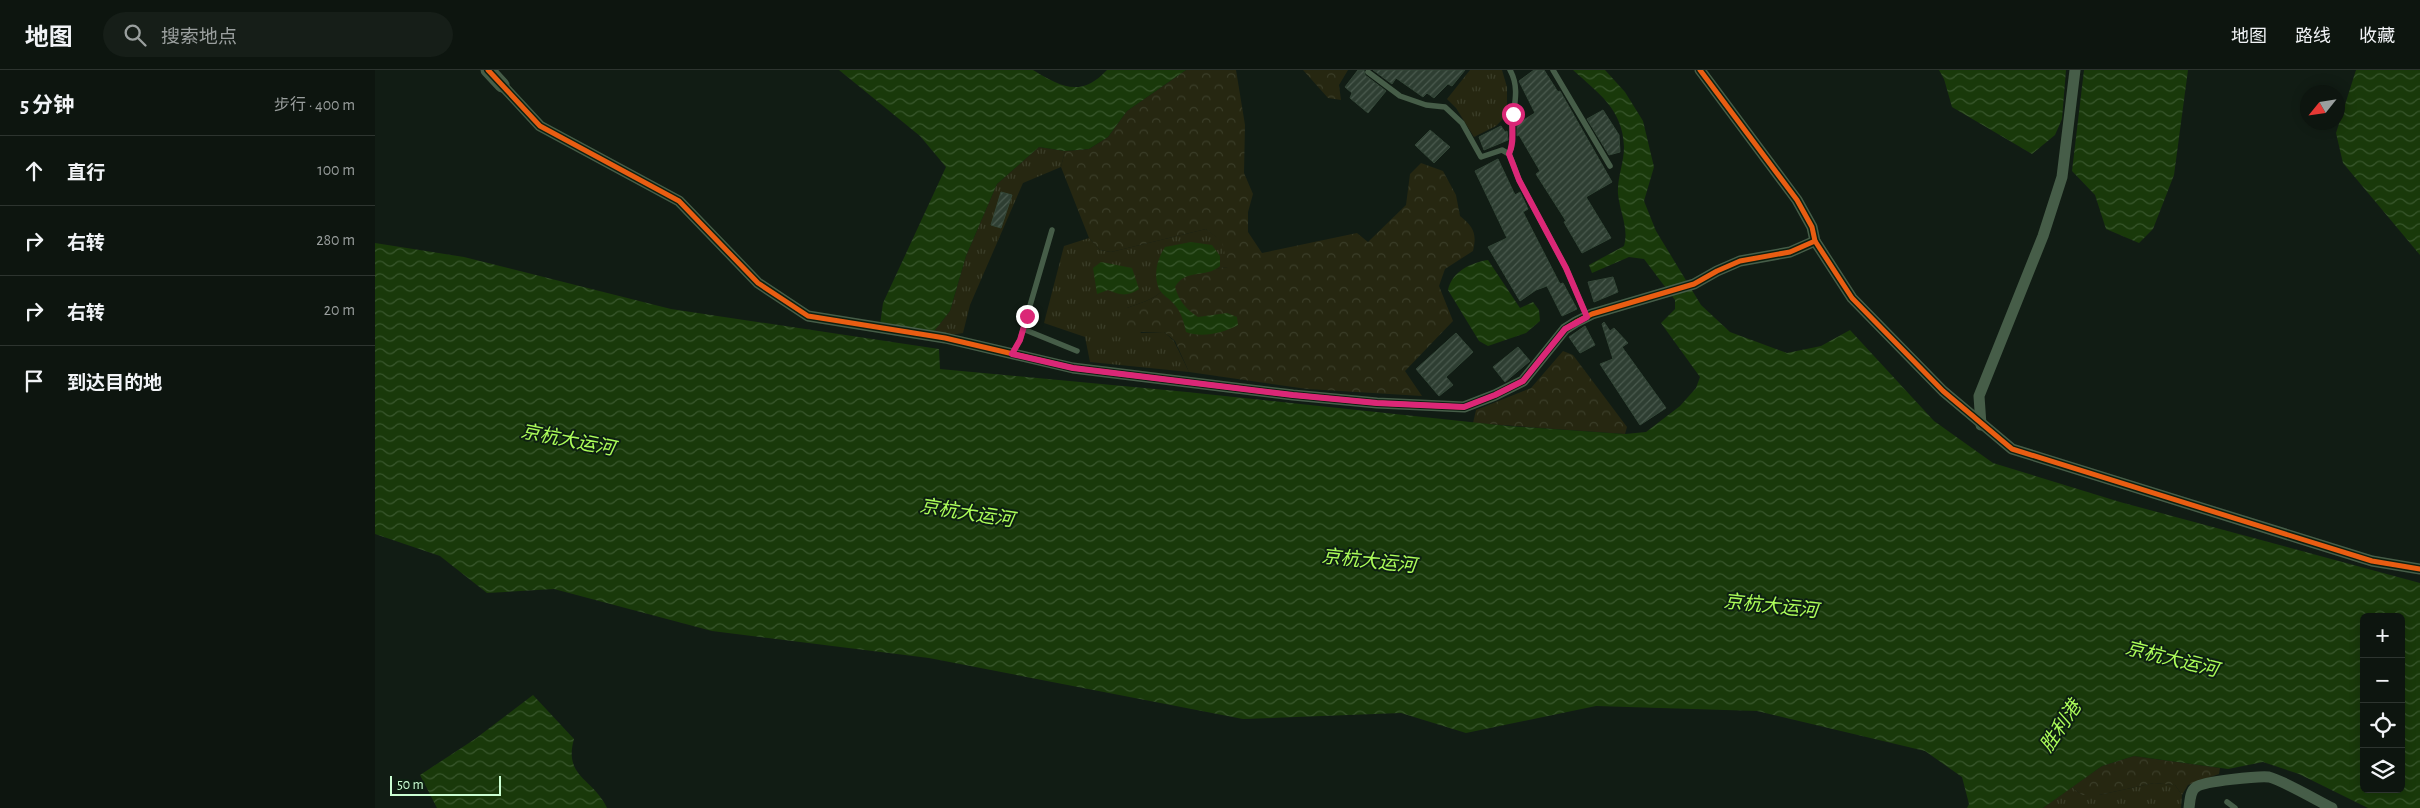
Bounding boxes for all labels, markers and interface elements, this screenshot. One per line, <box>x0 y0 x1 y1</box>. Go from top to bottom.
search box <box>103 12 453 57</box>
icon: search <box>121 21 149 49</box>
text: 地图 <box>25 26 73 50</box>
text: 搜索地点 <box>161 28 237 47</box>
text: 地图 <box>2231 28 2267 46</box>
text: 路线 <box>2295 28 2331 46</box>
text: 收藏 <box>2359 28 2395 46</box>
north arrow <box>2300 85 2345 130</box>
text: 5 分钟 <box>20 95 74 116</box>
text: 步行 · 400 m <box>274 97 355 113</box>
route start <box>1502 103 1525 126</box>
icon: ahead <box>20 157 48 185</box>
text: 100 m <box>317 162 355 178</box>
text: 直行 <box>67 164 105 183</box>
icon: right <box>20 227 48 255</box>
text: 280 m <box>316 232 355 248</box>
text: 右转 <box>67 234 105 253</box>
icon: right <box>20 297 48 325</box>
text: 20 m <box>324 302 355 318</box>
text: 右转 <box>67 304 105 323</box>
route end <box>1016 305 1039 328</box>
icon: arrive <box>20 367 48 395</box>
text: 到达目的地 <box>67 374 162 393</box>
water label: 京杭大运河 <box>519 420 620 460</box>
water label: 京杭大运河 <box>918 495 1019 531</box>
water label: 京杭大运河 <box>1321 545 1421 576</box>
water label: 京杭大运河 <box>1723 590 1823 621</box>
map controls <box>2360 613 2405 793</box>
button: + <box>2360 613 2405 658</box>
water label: 京杭大运河 <box>2123 637 2224 681</box>
button: − <box>2360 658 2405 703</box>
water label: 胜利港 <box>2037 695 2087 756</box>
button: locate <box>2360 703 2405 748</box>
button: layers <box>2360 748 2405 793</box>
scale bar <box>390 773 501 796</box>
text: 50 m <box>397 778 424 792</box>

